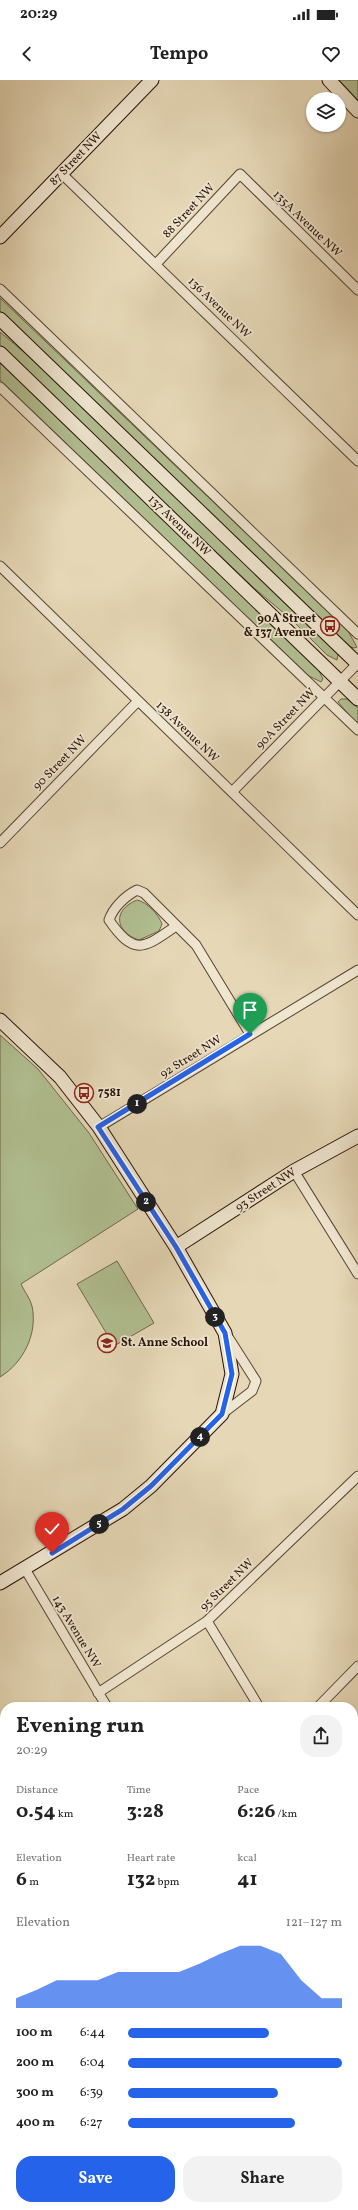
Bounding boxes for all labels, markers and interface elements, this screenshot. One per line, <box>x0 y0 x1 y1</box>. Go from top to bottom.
text: 20:29 <box>20 4 57 25</box>
text: Tempo <box>150 42 208 67</box>
icon: back <box>16 43 38 65</box>
icon: heart <box>320 43 342 65</box>
map controls <box>306 92 346 132</box>
button: layers <box>306 92 346 132</box>
street label: 87 Street NW <box>46 129 106 189</box>
street label: 88 Street NW <box>159 180 219 242</box>
street label: 135A Avenue NW <box>269 187 345 261</box>
street label: 136 Avenue NW <box>184 274 254 342</box>
street label: 137 Avenue NW <box>144 492 214 560</box>
place label: 90A Street & 137 Avenue <box>244 611 316 641</box>
bus stop icon: 90A Street & 137 Avenue <box>319 615 341 637</box>
street label: 90A Street NW <box>253 685 319 753</box>
street label: 138 Avenue NW <box>152 698 222 766</box>
street label: 90 Street NW <box>30 732 90 794</box>
pin <box>233 993 267 1034</box>
icon: arrive <box>239 999 261 1021</box>
street label: 92 Street NW <box>157 1032 225 1082</box>
bus stop icon: 7581 <box>73 1082 95 1104</box>
place label: 7581 <box>98 1085 121 1101</box>
pin: 1 <box>127 1094 147 1114</box>
text: 1 <box>135 1096 139 1111</box>
street label: 93 Street NW <box>233 1164 299 1216</box>
pin: 2 <box>136 1192 156 1212</box>
text: 2 <box>143 1194 149 1209</box>
pin: 3 <box>205 1307 225 1327</box>
text: 3 <box>212 1309 218 1324</box>
school or university icon: St. Anne School <box>96 1332 118 1354</box>
place label: St. Anne School <box>121 1335 208 1351</box>
pin: 4 <box>190 1427 210 1447</box>
text: 4 <box>197 1429 203 1444</box>
pin <box>35 1512 69 1553</box>
pin: 5 <box>89 1514 109 1534</box>
text: 5 <box>96 1516 102 1531</box>
icon: check <box>41 1518 63 1540</box>
street label: 95 Street NW <box>197 1555 257 1615</box>
street label: 143 Avenue NW <box>48 1593 104 1671</box>
text: Evening run <box>16 1711 145 1742</box>
button: share <box>300 1715 342 1757</box>
text: 20:29 <box>16 1742 47 1760</box>
text: Distance <box>16 1783 58 1798</box>
text: Time <box>127 1783 151 1798</box>
text: Pace <box>237 1783 259 1798</box>
text: 0.54 <box>16 1798 56 1826</box>
text: 3:28 <box>127 1798 164 1826</box>
text: 6:26 <box>237 1798 275 1826</box>
text: km <box>56 1807 74 1822</box>
text: /km <box>275 1807 297 1822</box>
text: Elevation <box>16 1851 62 1866</box>
text: Heart rate <box>127 1851 175 1866</box>
text: kcal <box>237 1851 257 1866</box>
text: 6 <box>16 1866 27 1894</box>
text: 132 <box>127 1866 155 1894</box>
text: 41 <box>237 1866 258 1894</box>
text: m <box>27 1875 39 1890</box>
text: bpm <box>155 1875 180 1890</box>
text: Elevation <box>16 1914 70 1932</box>
text: 121–127 m <box>286 1914 342 1932</box>
text: 100 m <box>16 2024 53 2042</box>
text: 6:44 <box>80 2024 105 2042</box>
text: 200 m <box>16 2054 54 2072</box>
text: 6:04 <box>80 2054 105 2072</box>
text: 300 m <box>16 2084 54 2102</box>
text: 6:39 <box>80 2084 103 2102</box>
text: 400 m <box>16 2114 55 2132</box>
text: 6:27 <box>80 2114 103 2132</box>
button: Save <box>16 2156 175 2202</box>
button: Share <box>183 2156 342 2202</box>

